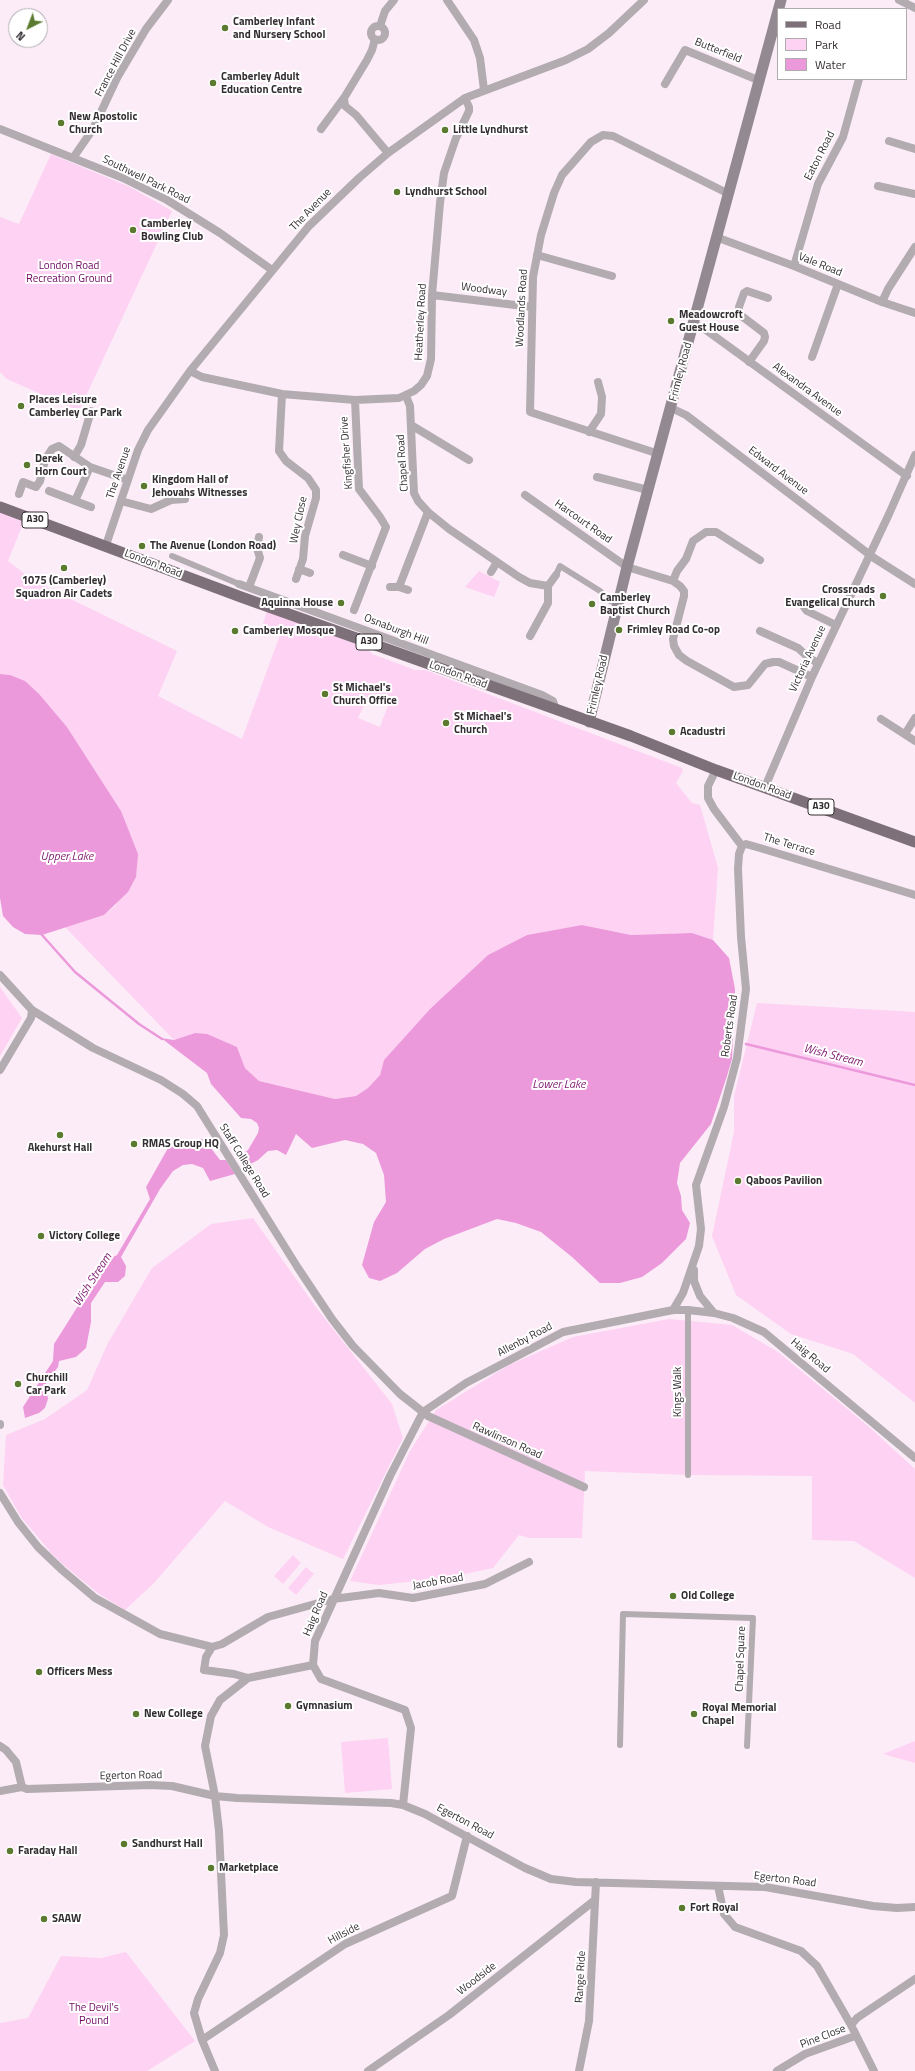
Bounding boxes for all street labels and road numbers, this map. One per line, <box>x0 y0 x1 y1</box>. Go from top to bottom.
street label: France Hill Drive <box>93 27 139 99</box>
street label: Butterfield <box>693 36 743 66</box>
street label: Eaton Road <box>802 129 838 183</box>
street label: Southwell Park Road <box>100 153 192 207</box>
street label: The Avenue <box>287 186 335 234</box>
street label: Vale Road <box>796 250 844 280</box>
street label: Woodlands Road <box>513 269 531 347</box>
street label: Woodway <box>460 281 508 299</box>
street label: Heatherley Road <box>412 283 430 361</box>
street label: Frimley Road <box>667 341 695 403</box>
street label: Alexandra Avenue <box>770 360 844 420</box>
street label: Kingfisher Drive <box>338 416 356 490</box>
street label: Chapel Road <box>394 434 412 492</box>
street label: Edward Avenue <box>745 444 811 498</box>
street label: The Avenue <box>104 445 134 501</box>
street label: Wey Close <box>288 495 310 545</box>
street label: Harcourt Road <box>552 497 614 547</box>
road number: A30 <box>22 512 48 528</box>
street label: London Road <box>122 547 184 581</box>
street label: Osnaburgh Hill <box>362 612 430 648</box>
street label: Victoria Avenue <box>787 624 829 694</box>
road number: A30 <box>356 634 382 650</box>
street label: Frimley Road <box>585 654 611 716</box>
street label: London Road <box>427 658 489 692</box>
street label: London Road <box>731 769 793 803</box>
road number: A30 <box>808 799 834 815</box>
street label: The Terrace <box>762 831 816 859</box>
street label: Roberts Road <box>719 994 741 1058</box>
street label: Staff College Road <box>216 1122 272 1200</box>
street label: Allenby Road <box>495 1320 555 1360</box>
street label: Haig Road <box>788 1336 832 1376</box>
street label: Kings Walk <box>671 1367 685 1417</box>
street label: Rawlinson Road <box>470 1420 544 1462</box>
street label: Jacob Road <box>412 1571 464 1593</box>
street label: Haig Road <box>301 1590 331 1638</box>
street label: Chapel Square <box>733 1626 749 1692</box>
street label: Egerton Road <box>100 1769 162 1783</box>
street label: Egerton Road <box>434 1801 496 1843</box>
street label: Egerton Road <box>753 1870 817 1890</box>
street label: Hillside <box>326 1920 362 1948</box>
street label: Range Ride <box>573 1950 589 2004</box>
street label: Woodside <box>455 1960 499 1998</box>
street label: Pine Close <box>798 2022 848 2052</box>

